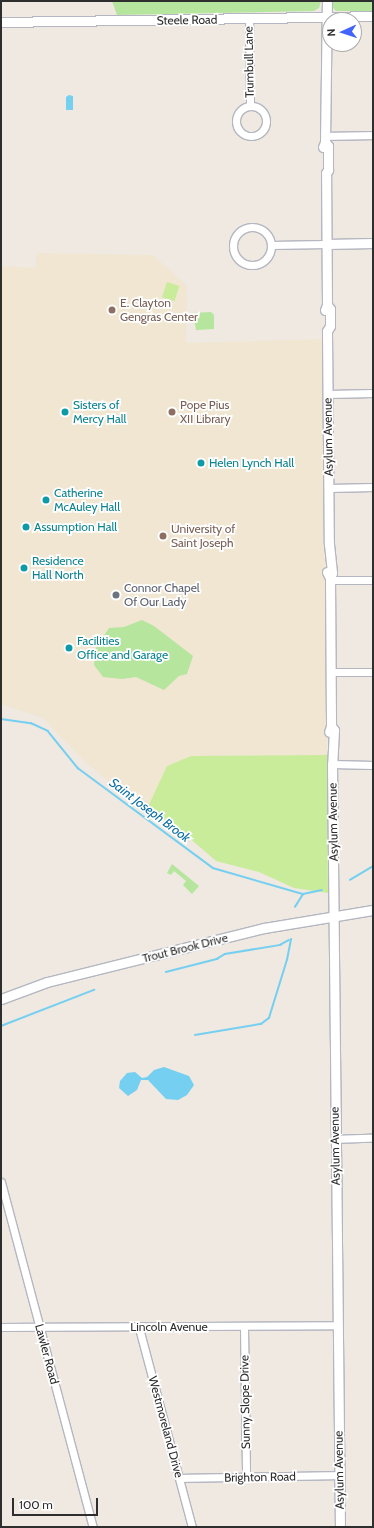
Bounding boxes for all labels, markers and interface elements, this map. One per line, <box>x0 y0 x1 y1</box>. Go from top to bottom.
street label: Steele Road <box>157 12 217 28</box>
north arrow <box>322 12 362 52</box>
street label: Trumbull Lane <box>241 26 257 98</box>
text: N <box>324 28 338 37</box>
place label: E. Clayton Gengras Center <box>120 296 198 324</box>
marker: E. Clayton Gengras Center <box>107 305 117 315</box>
street label: Asylum Avenue <box>320 397 336 477</box>
place label: Sisters of Mercy Hall <box>73 398 126 426</box>
place label: Pope Pius XII Library <box>180 398 230 426</box>
marker: Sisters of Mercy Hall <box>60 407 70 417</box>
marker: Pope Pius XII Library <box>167 407 177 417</box>
place label: Helen Lynch Hall <box>209 456 294 470</box>
marker: Helen Lynch Hall <box>196 458 206 468</box>
place label: Catherine McAuley Hall <box>54 486 120 514</box>
marker: Catherine McAuley Hall <box>41 495 51 505</box>
place label: Assumption Hall <box>34 520 117 534</box>
marker: Assumption Hall <box>21 522 31 532</box>
place label: University of Saint Joseph <box>171 522 235 550</box>
marker: University of Saint Joseph <box>158 531 168 541</box>
place label: Residence Hall North <box>32 554 84 582</box>
marker: Residence Hall North <box>19 563 29 573</box>
place label: Connor Chapel Of Our Lady <box>124 581 200 609</box>
marker: Connor Chapel Of Our Lady <box>111 590 121 600</box>
place label: Facilities Office and Garage <box>77 634 168 662</box>
marker: Facilities Office and Garage <box>64 643 74 653</box>
water label: Saint Joseph Brook <box>107 775 193 845</box>
street label: Asylum Avenue <box>325 782 341 862</box>
street label: Trout Brook Drive <box>141 930 229 966</box>
street label: Asylum Avenue <box>327 1106 343 1186</box>
street label: Lincoln Avenue <box>130 1320 208 1334</box>
street label: Lawler Road <box>32 1322 62 1386</box>
street label: Sunny Slope Drive <box>237 1355 253 1449</box>
street label: Westmoreland Drive <box>146 1375 186 1479</box>
street label: Asylum Avenue <box>331 1430 347 1510</box>
street label: Brighton Road <box>224 1469 296 1485</box>
scale bar <box>14 1490 100 1516</box>
text: 100 m <box>19 1497 53 1512</box>

